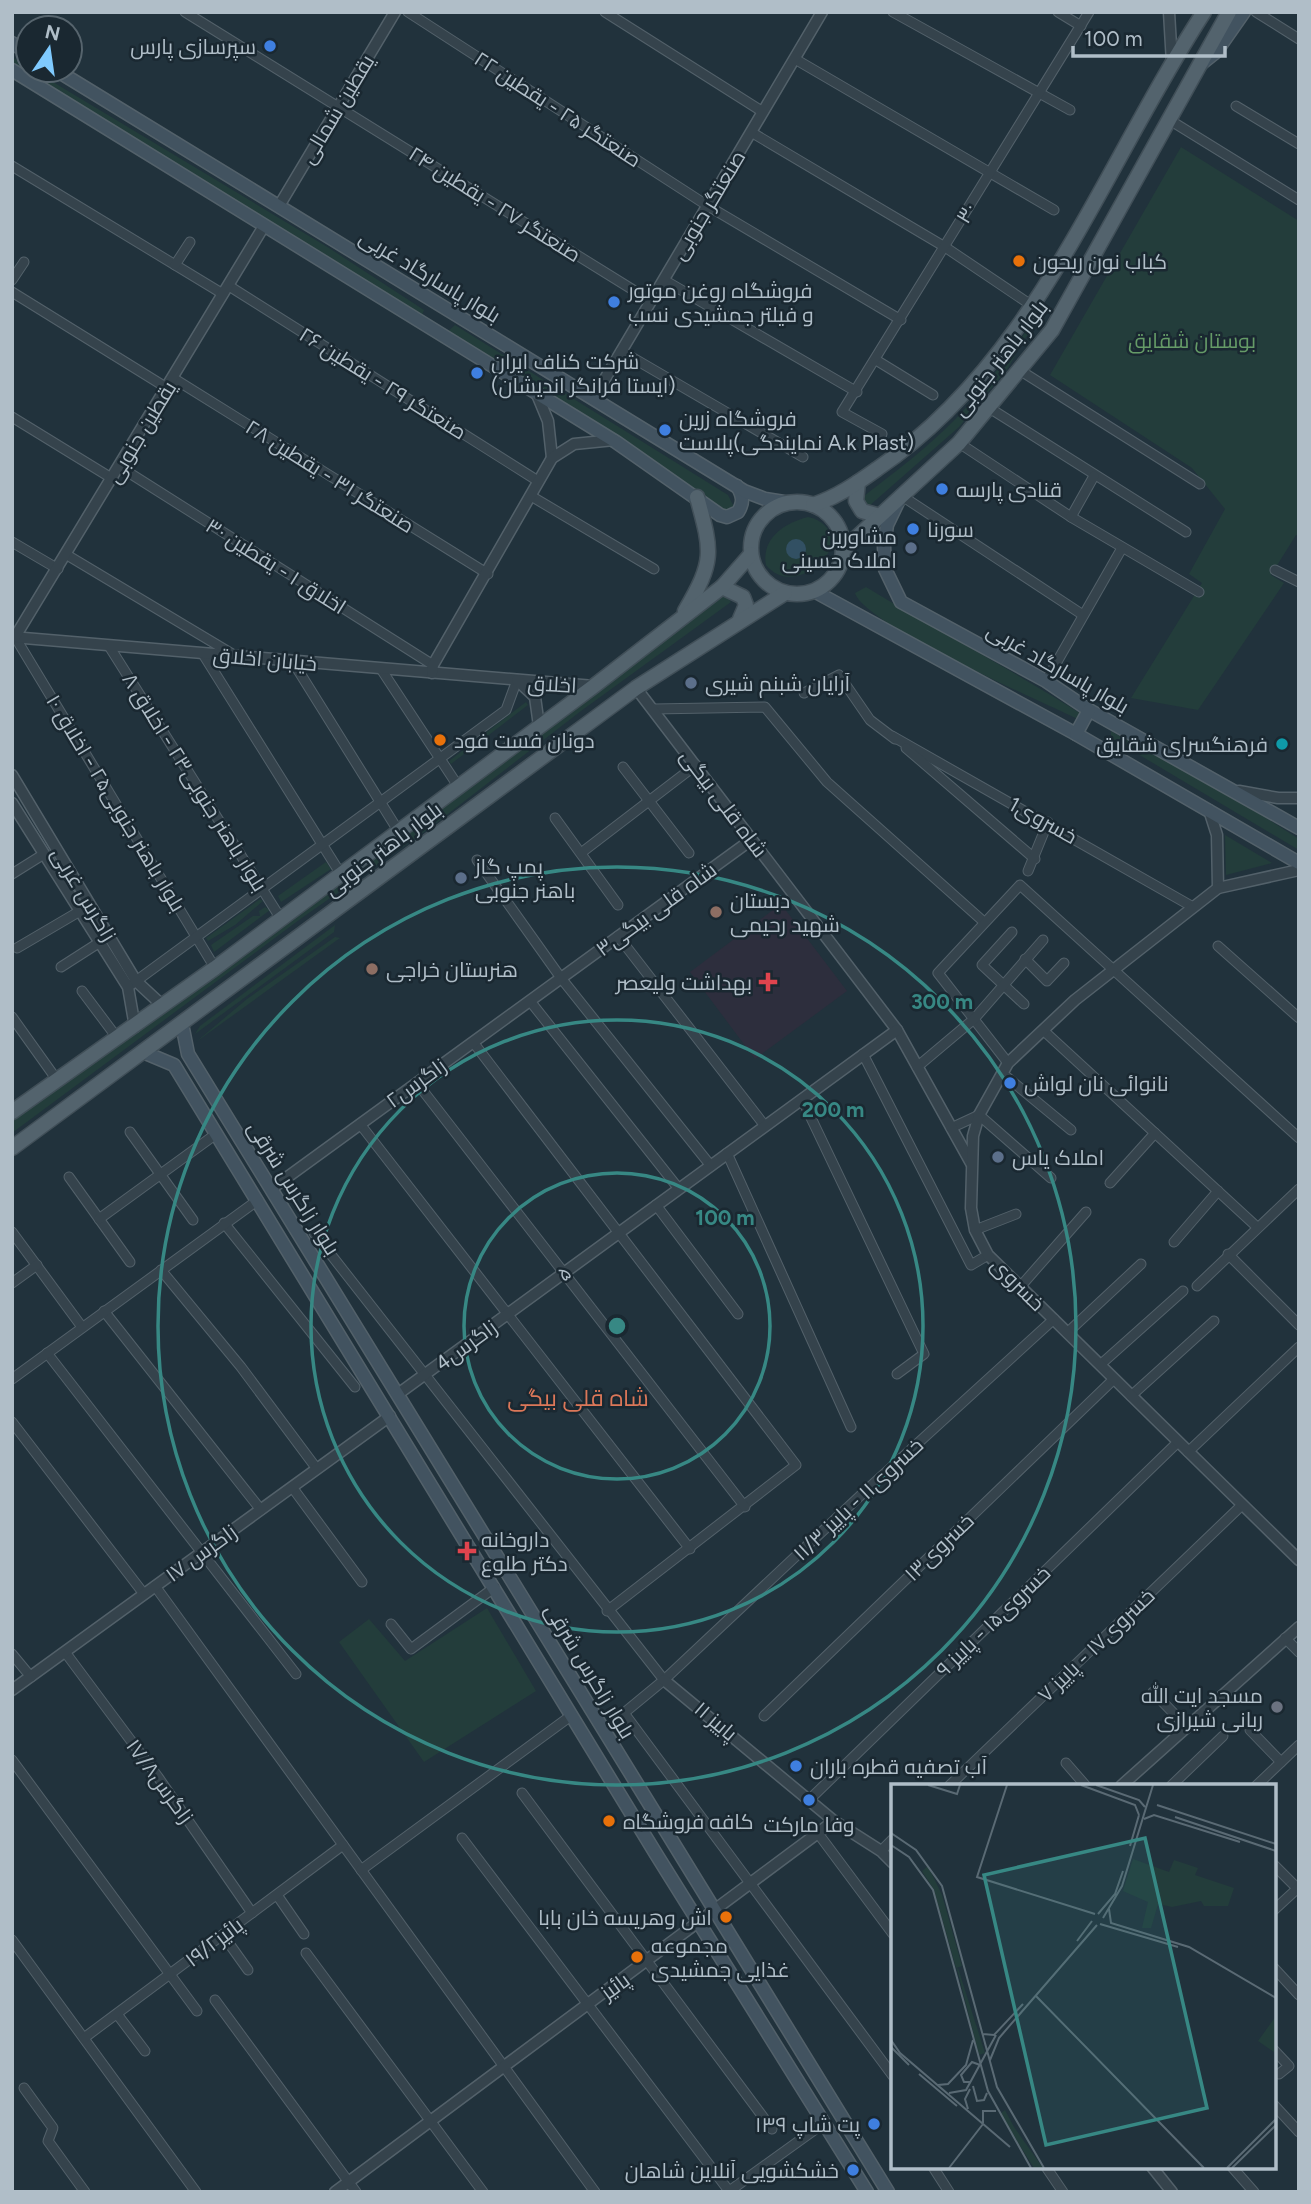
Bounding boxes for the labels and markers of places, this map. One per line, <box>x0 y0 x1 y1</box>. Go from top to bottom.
place label: سپرسازی پارس <box>130 34 256 61</box>
marker: سپرسازی پارس <box>262 38 278 54</box>
place label: کباب نون ریحون <box>1033 249 1167 275</box>
marker: کباب نون ریحون <box>1011 253 1027 269</box>
place label: فروشگاه روغن موتور و فیلتر جمشیدی نسب <box>627 278 814 328</box>
marker: فروشگاه روغن موتور و فیلتر جمشیدی نسب <box>606 294 622 310</box>
place label: شرکت کناف ایران (ایستا فرانگر اندیشان) <box>491 349 676 399</box>
marker: شرکت کناف ایران (ایستا فرانگر اندیشان) <box>469 365 485 381</box>
place label: فروشگاه زرین پلاست(نمایندگی A.k Plast) <box>679 406 914 457</box>
marker: فروشگاه زرین پلاست(نمایندگی A.k Plast) <box>657 422 673 438</box>
place label: قنادی پارسه <box>956 477 1062 504</box>
marker: قنادی پارسه <box>934 481 950 497</box>
place label: سورنا <box>927 517 974 542</box>
marker: سورنا <box>905 521 921 537</box>
place label: مشاورین املاک حسینی <box>782 524 897 574</box>
marker: مشاورین املاک حسینی <box>903 540 919 556</box>
place label: آرایان شبنم شیری <box>705 671 851 698</box>
marker: آرایان شبنم شیری <box>683 675 699 691</box>
place label: دونان فست فود <box>454 728 595 754</box>
marker: دونان فست فود <box>432 732 448 748</box>
place label: فرهنگسرای شقایق <box>1096 732 1268 758</box>
marker: فرهنگسرای شقایق <box>1274 736 1290 752</box>
place label: پمپ گاز باهنر جنوبی <box>474 854 575 904</box>
marker: پمپ گاز باهنر جنوبی <box>453 870 469 886</box>
place label: دبستان شهید رحیمی <box>730 888 840 938</box>
marker: دبستان شهید رحیمی <box>708 904 724 920</box>
place label: هنرستان خراجی <box>386 957 518 983</box>
marker: هنرستان خراجی <box>364 961 380 977</box>
place label: بهداشت ولیعصر <box>615 970 752 996</box>
marker: بهداشت ولیعصر <box>758 972 778 992</box>
place label: نانوائی نان لواش <box>1024 1071 1169 1097</box>
marker: نانوائی نان لواش <box>1002 1075 1018 1091</box>
place label: املاک یاس <box>1012 1145 1104 1171</box>
marker: املاک یاس <box>990 1149 1006 1165</box>
centre of rings <box>605 1314 629 1338</box>
place label: داروخانه دکتر طلوع <box>481 1527 568 1578</box>
marker: داروخانه دکتر طلوع <box>459 1543 475 1559</box>
place label: مسجد ایت الله ربانی شیرازی <box>1141 1682 1263 1733</box>
marker: مسجد ایت الله ربانی شیرازی <box>1269 1699 1285 1715</box>
place label: آب تصفیه قطره باران <box>810 1754 987 1780</box>
marker: آب تصفیه قطره باران <box>788 1758 804 1774</box>
marker: وفا مارکت <box>801 1792 817 1808</box>
place label: کافه فروشگاه <box>623 1809 754 1834</box>
place label: وفا مارکت <box>763 1812 855 1837</box>
marker: کافه فروشگاه <box>601 1813 617 1829</box>
place label: اش وهريسه خان بابا <box>538 1905 712 1931</box>
marker: اش وهريسه خان بابا <box>718 1909 734 1925</box>
place label: مجموعه غذایی جمشیدی <box>651 1933 790 1983</box>
marker: مجموعه غذایی جمشیدی <box>629 1949 645 1965</box>
place label: پت شاپ ۱۳۹ <box>755 2112 860 2139</box>
marker: پت شاپ ۱۳۹ <box>866 2116 882 2132</box>
place label: خشکشویی آنلاین شاهان <box>625 2158 839 2184</box>
marker: خشکشویی آنلاین شاهان <box>845 2162 861 2178</box>

